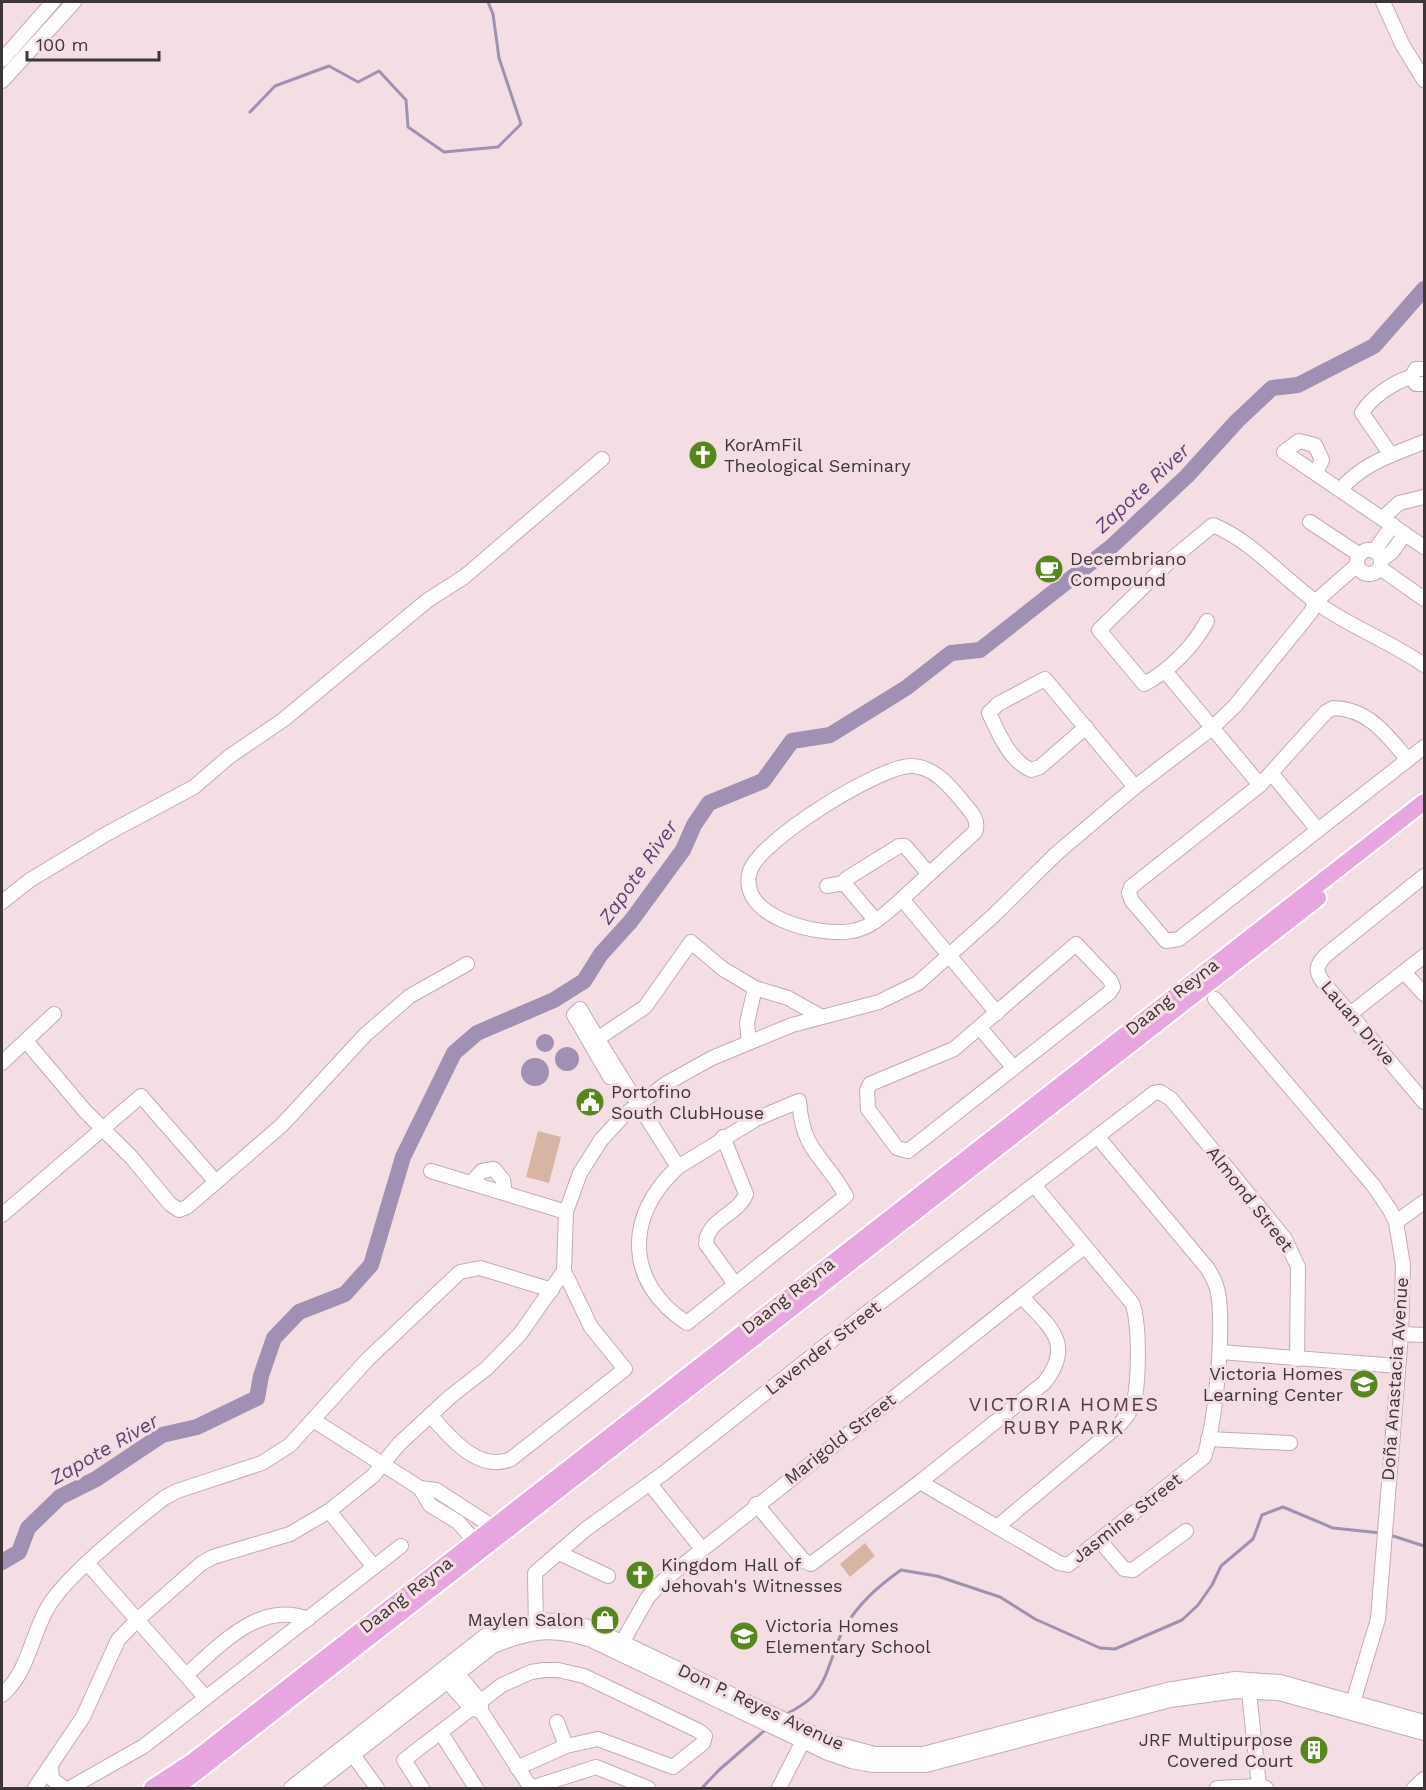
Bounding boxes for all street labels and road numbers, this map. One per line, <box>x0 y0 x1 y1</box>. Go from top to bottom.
street label: Daang Reyna <box>1121 954 1222 1039</box>
street label: Lauan Drive <box>1317 976 1400 1069</box>
street label: Almond Street <box>1203 1142 1298 1256</box>
street label: Daang Reyna <box>737 1253 838 1338</box>
street label: Doña Anastacia Avenue <box>1377 1276 1412 1482</box>
street label: Lavender Street <box>761 1296 885 1399</box>
street label: Marigold Street <box>780 1388 900 1488</box>
street label: Jasmine Street <box>1068 1468 1186 1567</box>
street label: Daang Reyna <box>355 1552 456 1637</box>
street label: Don P. Reyes Avenue <box>675 1659 848 1754</box>

